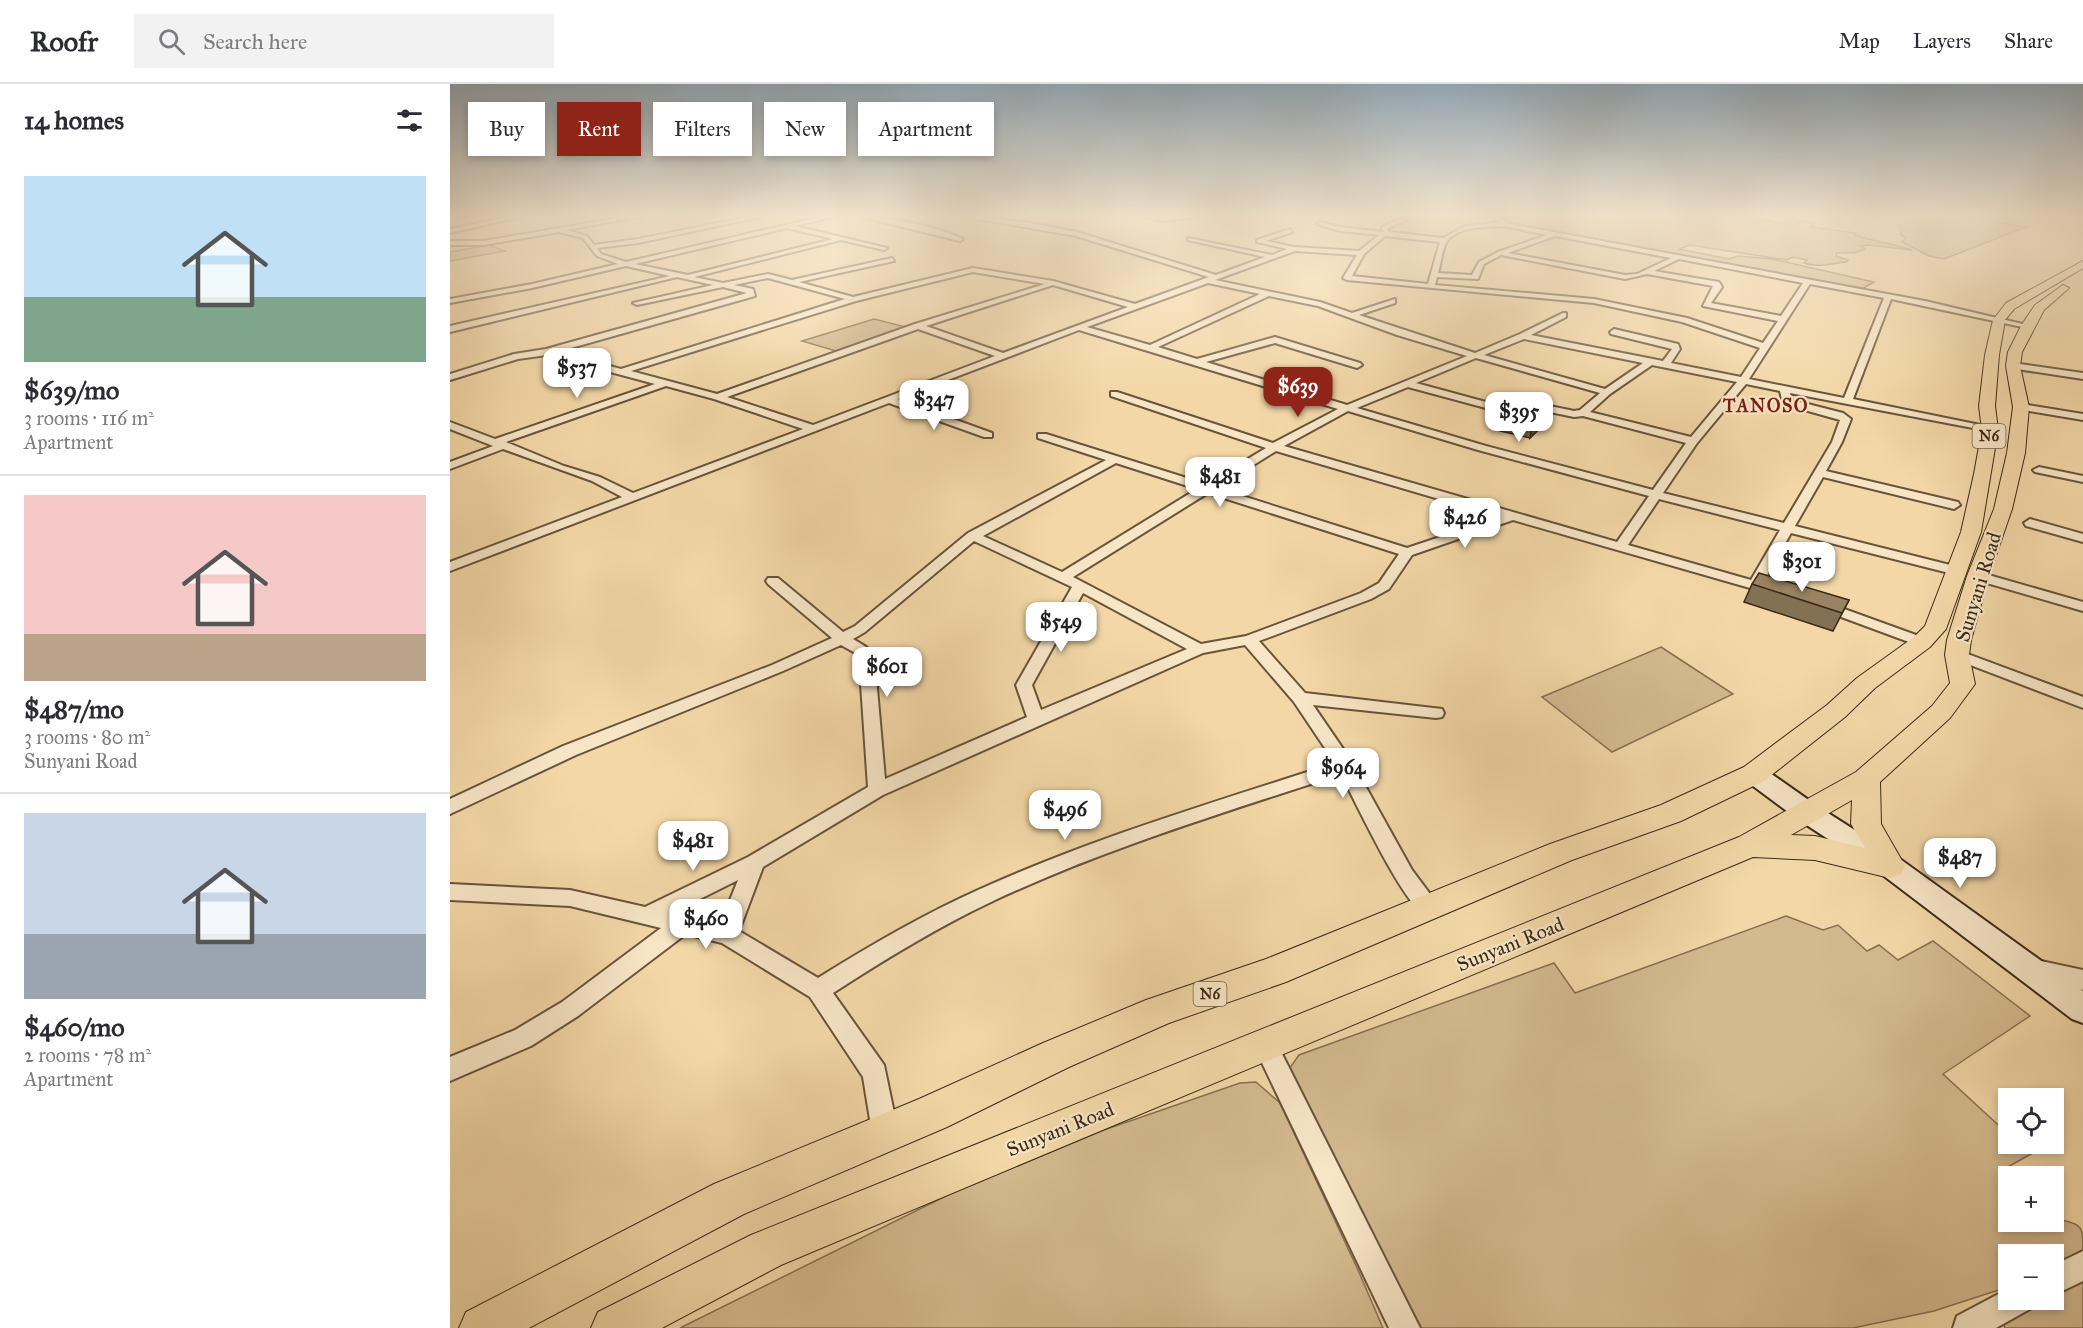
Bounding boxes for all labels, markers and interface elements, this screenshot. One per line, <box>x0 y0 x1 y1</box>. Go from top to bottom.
search box <box>134 14 554 68</box>
text: Roofr <box>30 24 98 59</box>
icon: search <box>155 25 188 58</box>
text: Search here <box>203 28 307 55</box>
text: Map <box>1839 28 1880 54</box>
text: Layers <box>1913 28 1971 54</box>
text: Share <box>2004 28 2053 54</box>
chip: Buy <box>468 102 545 156</box>
chip: Rent <box>557 102 641 156</box>
chip: Filters <box>653 102 752 156</box>
chip: New <box>764 102 846 156</box>
chip: Apartment <box>858 102 994 156</box>
text: 14 homes <box>24 104 124 136</box>
icon: filters <box>393 104 426 137</box>
icon: home <box>171 215 279 323</box>
pin: $537 <box>541 348 613 399</box>
text: $537 <box>557 355 597 379</box>
pin: $639 <box>1262 367 1334 418</box>
text: $639/mo <box>24 374 119 406</box>
text: $639 <box>1278 374 1319 398</box>
pin: $347 <box>898 380 970 431</box>
text: $347 <box>914 387 954 411</box>
pin: $395 <box>1483 392 1555 443</box>
district label: TANOSO <box>1722 395 1809 417</box>
text: $395 <box>1499 399 1539 423</box>
text: 3 rooms · 116 m² <box>24 406 154 430</box>
road number: N6 <box>1972 424 2006 448</box>
text: Apartment <box>24 430 113 454</box>
pin: $481 <box>1184 457 1256 508</box>
text: $481 <box>1199 464 1241 488</box>
pin: $426 <box>1429 498 1501 549</box>
text: $426 <box>1443 505 1487 529</box>
street label: Sunyani Road <box>1950 529 2006 645</box>
icon: home <box>171 534 279 642</box>
pin: $301 <box>1766 542 1838 593</box>
text: $301 <box>1782 549 1822 573</box>
pin: $549 <box>1025 602 1097 653</box>
text: $549 <box>1040 609 1082 633</box>
pin: $601 <box>851 647 923 698</box>
text: $601 <box>866 654 908 678</box>
text: $487/mo <box>24 693 124 725</box>
text: 3 rooms · 80 m² <box>24 725 150 749</box>
pin: $964 <box>1307 748 1379 799</box>
text: Sunyani Road <box>24 749 138 773</box>
text: $964 <box>1321 755 1365 779</box>
pin: $496 <box>1029 790 1101 841</box>
text: $496 <box>1043 797 1087 821</box>
pin: $481 <box>657 821 729 872</box>
text: $481 <box>672 828 714 852</box>
pin: $487 <box>1924 838 1996 889</box>
text: $487 <box>1938 845 1982 869</box>
icon: home <box>171 852 279 960</box>
pin: $460 <box>670 899 742 950</box>
text: $460 <box>683 906 729 930</box>
street label: Sunyani Road <box>1453 912 1567 976</box>
road number: N6 <box>1194 982 1227 1006</box>
text: $460/mo <box>24 1011 125 1043</box>
text: 2 rooms · 78 m² <box>24 1043 151 1067</box>
text: Apartment <box>24 1067 113 1091</box>
map controls <box>1998 1088 2064 1310</box>
button: locate <box>1998 1088 2064 1154</box>
street label: Sunyani Road <box>1003 1097 1117 1161</box>
button: + <box>1998 1166 2064 1232</box>
button: − <box>1998 1244 2064 1310</box>

